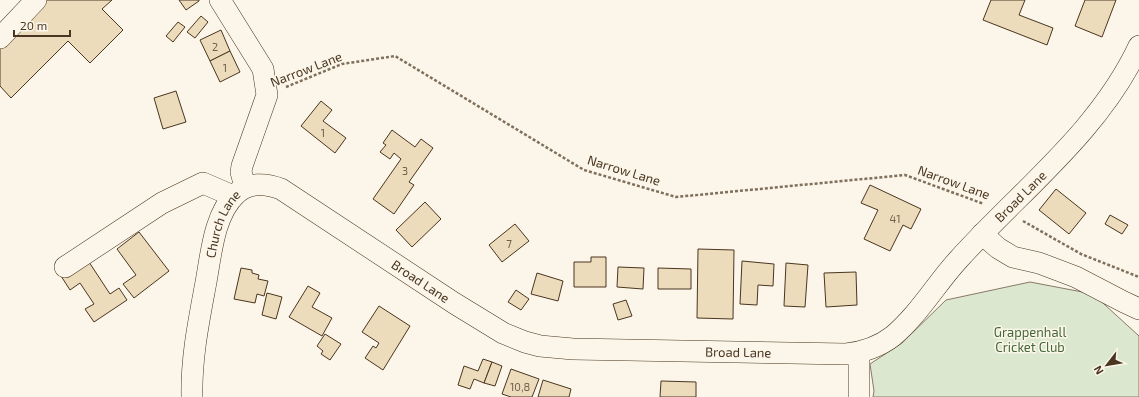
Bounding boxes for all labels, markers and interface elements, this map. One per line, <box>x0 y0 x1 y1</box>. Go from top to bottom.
scale bar <box>14 12 70 38</box>
text: 20 m <box>20 18 47 32</box>
house number: 2 <box>212 40 218 53</box>
street label: Narrow Lane <box>268 48 344 90</box>
house number: 1 <box>223 61 227 74</box>
house number: 1 <box>321 126 325 139</box>
street label: Narrow Lane <box>586 151 663 189</box>
street label: Narrow Lane <box>916 162 992 202</box>
house number: 3 <box>402 164 408 177</box>
street label: Broad Lane <box>991 167 1049 225</box>
street label: Church Lane <box>202 186 243 259</box>
house number: 41 <box>889 212 901 225</box>
house number: 7 <box>506 237 512 250</box>
street label: Broad Lane <box>389 256 453 306</box>
park label: Grappenhall Cricket Club <box>994 324 1066 355</box>
street label: Broad Lane <box>705 343 772 361</box>
north arrow <box>1087 345 1127 385</box>
text: N <box>1090 364 1106 377</box>
house number: 10,8 <box>510 380 530 393</box>

